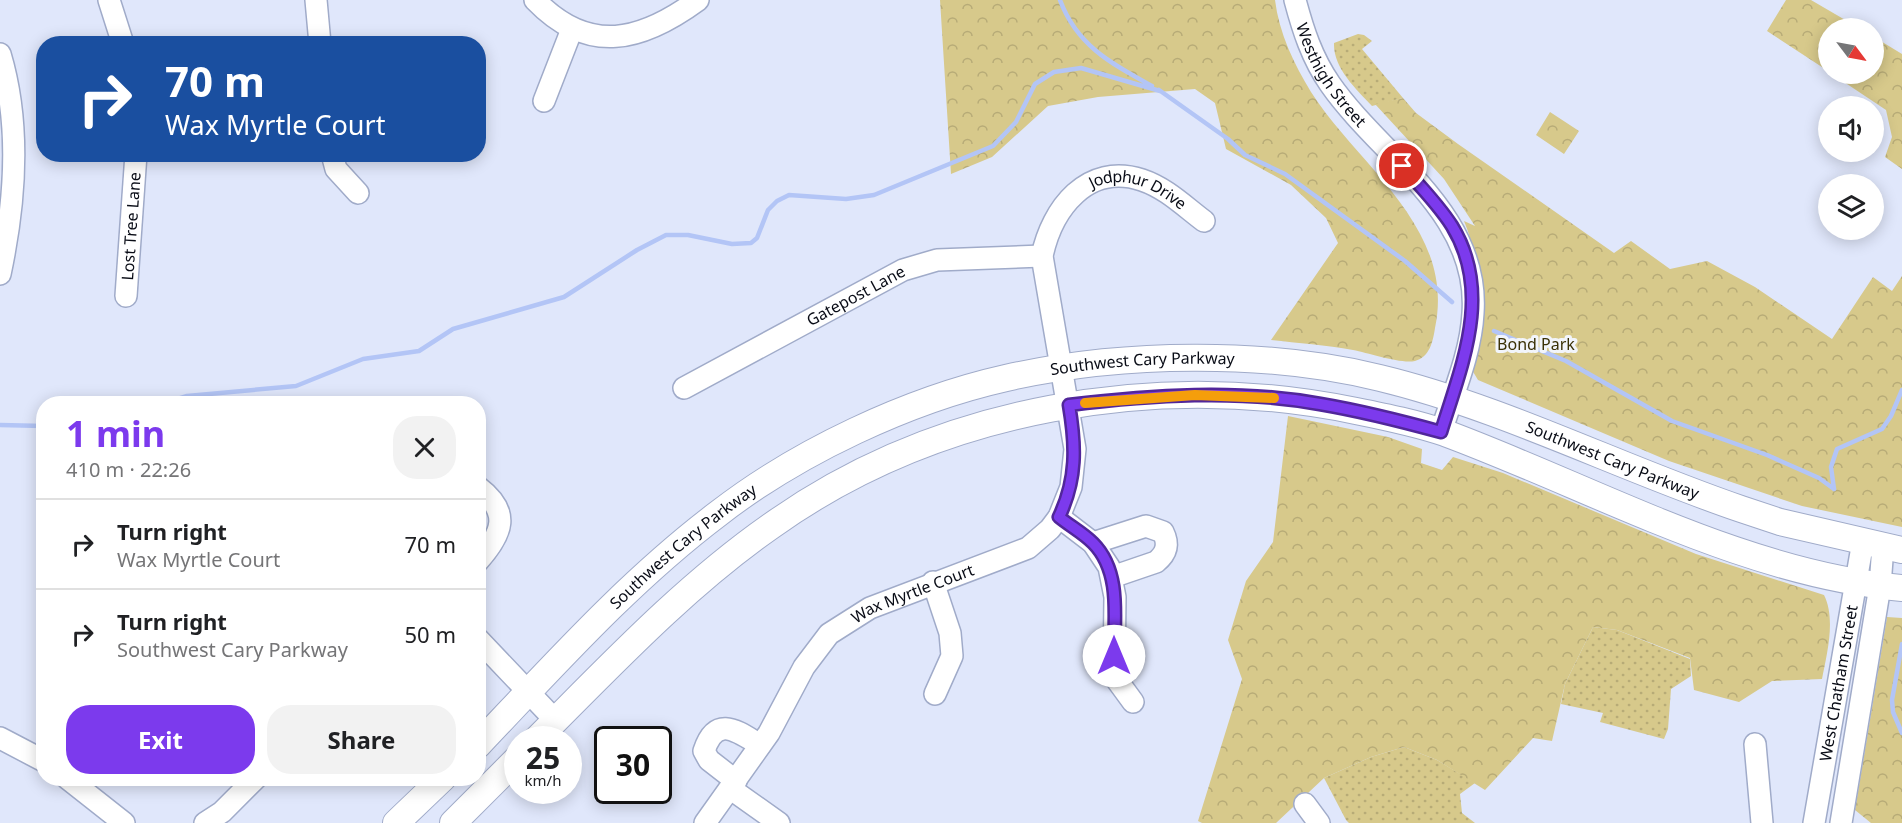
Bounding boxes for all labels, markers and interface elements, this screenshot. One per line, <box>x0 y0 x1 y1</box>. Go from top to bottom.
north arrow <box>1818 18 1884 84</box>
map controls <box>1818 18 1884 240</box>
street label: Westhigh Street <box>1291 20 1372 132</box>
text: 70 m <box>165 52 265 109</box>
icon: right <box>66 60 144 138</box>
button: sound <box>1818 96 1884 162</box>
text: Wax Myrtle Court <box>165 106 385 143</box>
pin <box>1376 140 1427 191</box>
icon: arrive <box>1385 149 1418 182</box>
street label: Jodphur Drive <box>1083 165 1191 214</box>
street label: Lost Tree Lane <box>116 171 146 281</box>
button: layers <box>1818 174 1884 240</box>
street label: Gatepost Lane <box>803 260 909 331</box>
park label: Bond Park <box>1497 333 1575 355</box>
street label: Southwest Cary Parkway <box>1049 347 1236 380</box>
text: 1 min <box>66 409 165 458</box>
street label: Southwest Cary Parkway <box>1523 415 1703 504</box>
button: close <box>393 416 456 479</box>
text: 410 m · 22:26 <box>66 456 191 483</box>
street label: Southwest Cary Parkway <box>605 478 761 614</box>
text: Turn right <box>117 516 227 546</box>
icon: right <box>66 528 99 561</box>
text: 70 m <box>405 529 456 559</box>
text: Wax Myrtle Court <box>117 546 280 573</box>
street label: Wax Myrtle Court <box>847 558 977 628</box>
street label: West Chatham Street <box>1814 603 1863 763</box>
text: Turn right <box>117 606 227 636</box>
icon: right <box>66 618 99 651</box>
text: 50 m <box>405 619 456 649</box>
position arrow <box>1082 624 1146 688</box>
text: Southwest Cary Parkway <box>117 636 348 663</box>
button: Exit <box>66 705 255 774</box>
button: Share <box>267 705 456 774</box>
speed limit sign: 30 <box>594 726 672 804</box>
text: 25 <box>526 737 560 778</box>
text: km/h <box>525 770 561 790</box>

